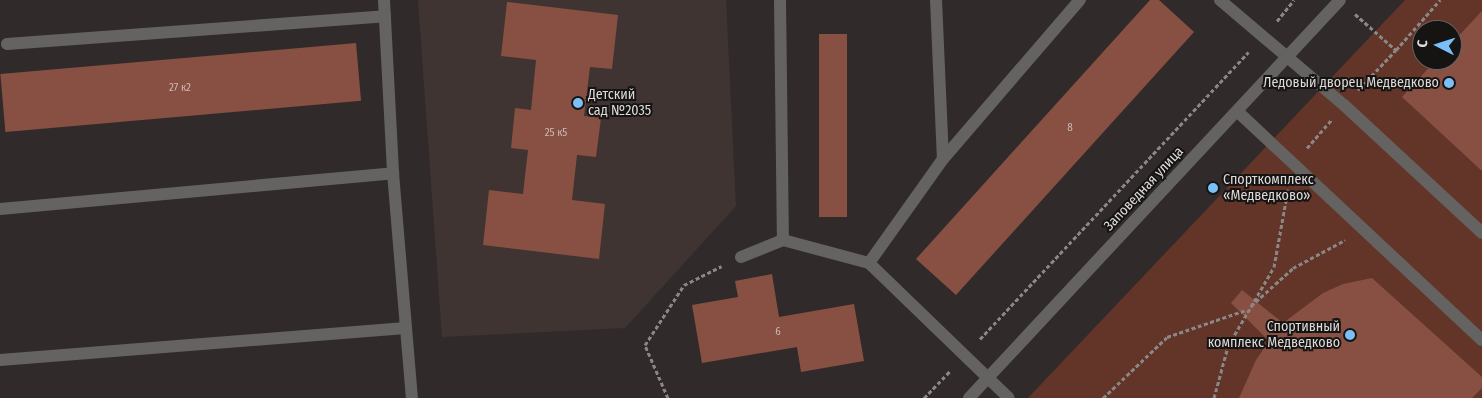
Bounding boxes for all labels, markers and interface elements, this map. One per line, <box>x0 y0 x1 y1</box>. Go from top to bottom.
north arrow <box>1412 20 1462 70</box>
text: С <box>1414 39 1431 48</box>
place label: Ледовый дворец Медведково <box>1263 75 1439 91</box>
marker: Ледовый дворец Медведково <box>1443 77 1455 89</box>
house number: 27 к2 <box>169 81 191 95</box>
place label: Детский сад №2035 <box>588 87 651 120</box>
marker: Детский сад №2035 <box>572 97 584 109</box>
house number: 8 <box>1067 121 1073 135</box>
house number: 25 к5 <box>545 126 567 140</box>
street label: Заповедная улица <box>1101 144 1187 234</box>
place label: Спорткомплекс «Медведково» <box>1223 172 1314 204</box>
marker: Спорткомплекс «Медведково» <box>1207 182 1219 194</box>
place label: Спортивный комплекс Медведково <box>1208 319 1340 352</box>
house number: 6 <box>775 325 781 339</box>
marker: Спортивный комплекс Медведково <box>1344 329 1356 341</box>

